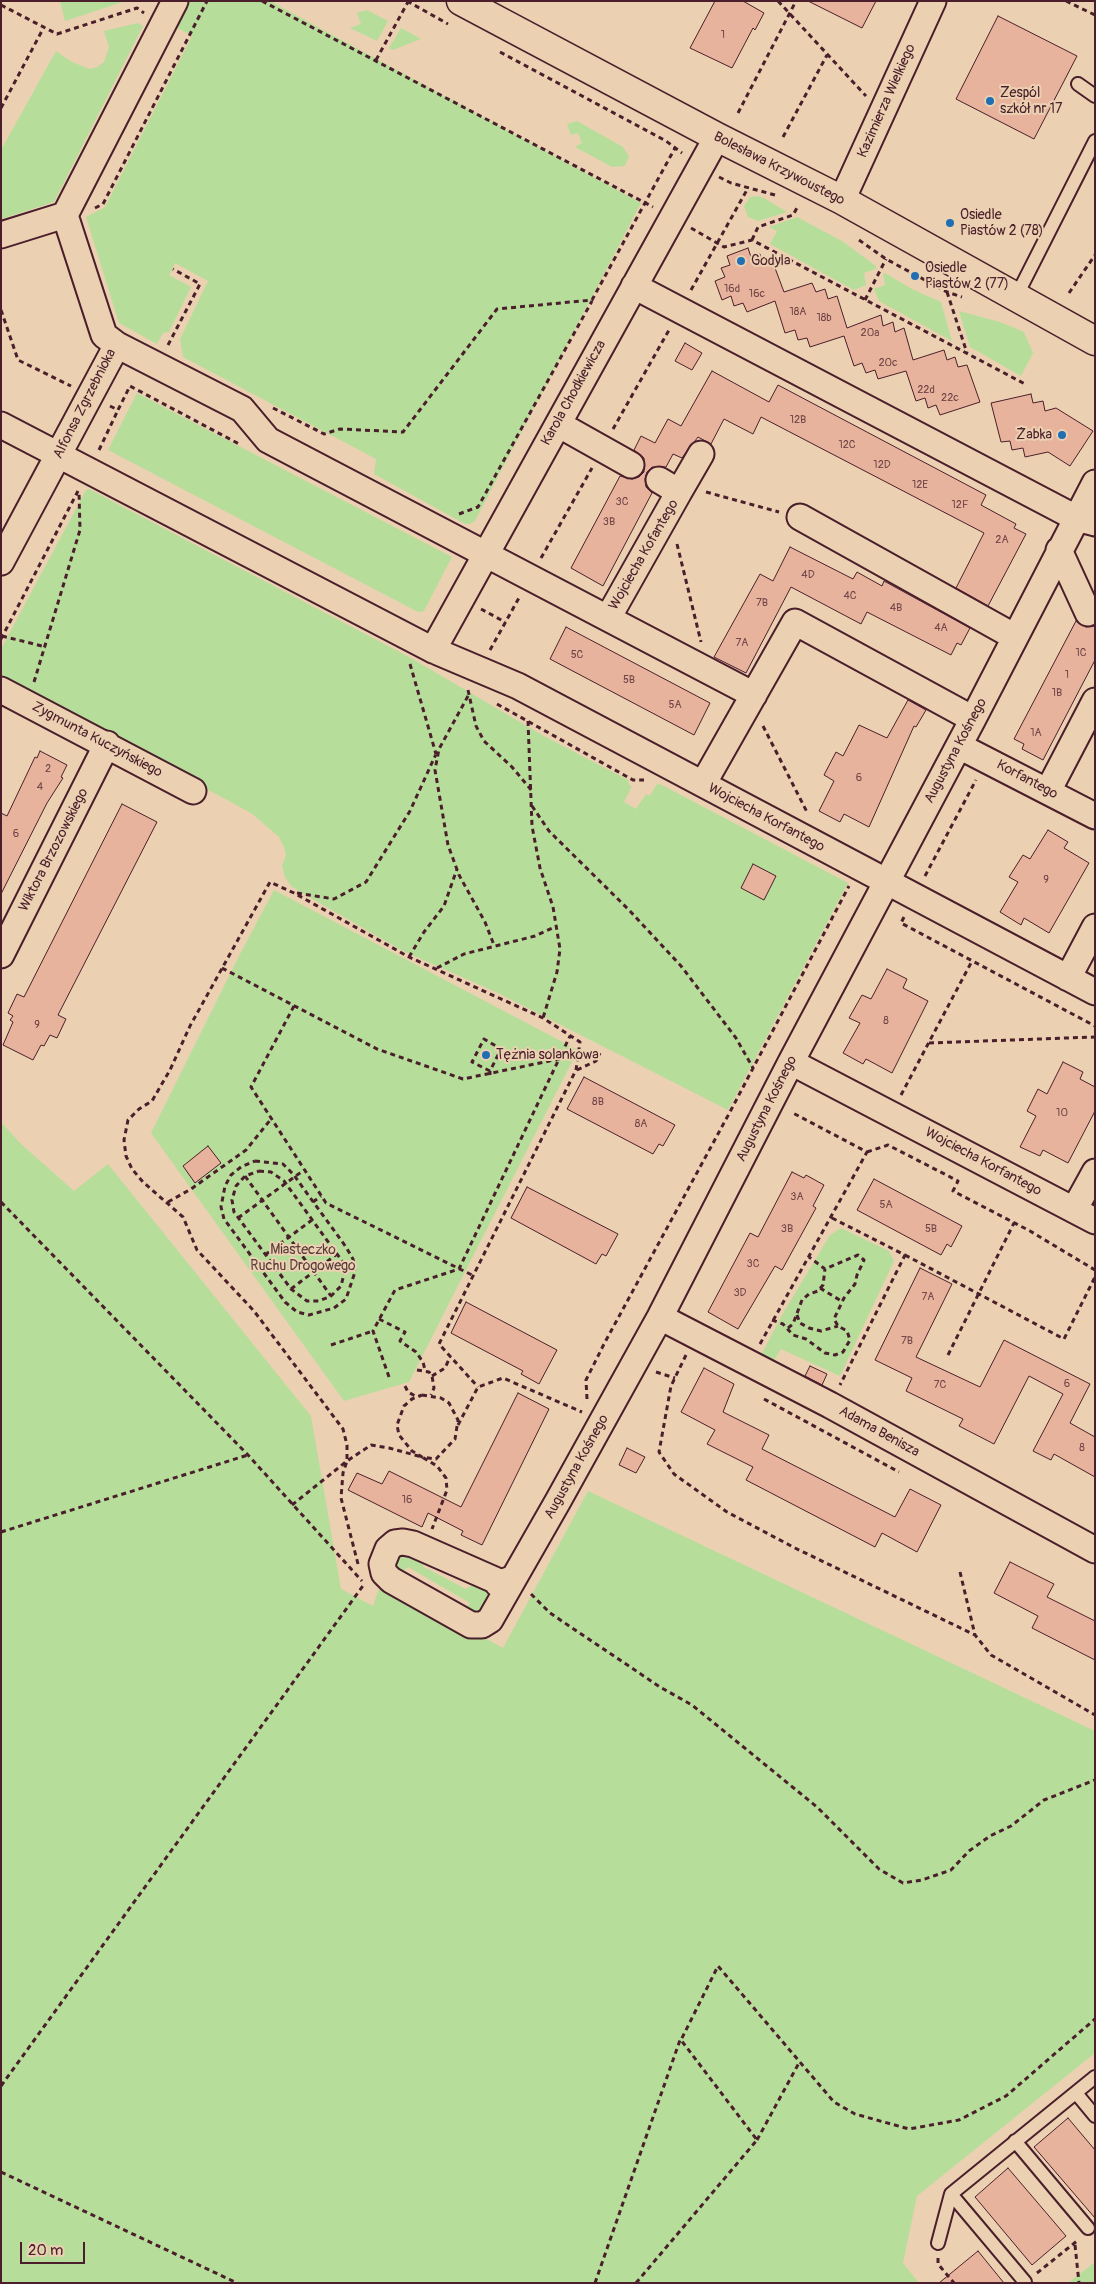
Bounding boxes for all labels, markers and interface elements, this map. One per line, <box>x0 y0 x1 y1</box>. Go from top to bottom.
house number: 1 <box>721 28 725 42</box>
street label: Kazimierza Wielkiego <box>854 42 920 160</box>
place label: Zespól szkół nr 17 <box>1000 85 1062 118</box>
marker: Zespól szkół nr 17 <box>984 95 996 107</box>
street label: Bolesława Krzywoustego <box>711 129 847 209</box>
place label: Osiedle Piastów 2 (78) <box>960 207 1043 240</box>
marker: Osiedle Piastów 2 (78) <box>944 217 956 229</box>
place label: Godyla <box>751 253 790 269</box>
marker: Godyla <box>735 255 747 267</box>
place label: Osiedle Piastów 2 (77) <box>925 260 1009 292</box>
marker: Osiedle Piastów 2 (77) <box>909 270 921 282</box>
house number: 16d <box>724 282 740 296</box>
house number: 16c <box>749 287 765 301</box>
house number: 18A <box>790 305 806 319</box>
house number: 18b <box>816 311 832 325</box>
house number: 20a <box>861 326 879 340</box>
street label: Karola Chodkiewicza <box>538 337 610 449</box>
street label: Alfonsa Zgrzebnioka <box>50 346 120 462</box>
house number: 20c <box>878 356 898 370</box>
house number: 22d <box>917 383 935 397</box>
house number: 22c <box>941 391 959 405</box>
house number: 12B <box>790 413 806 427</box>
place label: Żabka <box>1016 427 1052 443</box>
marker: Żabka <box>1056 429 1068 441</box>
house number: 12C <box>838 438 856 452</box>
house number: 12D <box>873 458 891 472</box>
house number: 12E <box>912 478 928 492</box>
house number: 3C <box>616 495 628 509</box>
street label: Wojciecha Kofantego <box>606 497 682 613</box>
house number: 12F <box>951 498 969 512</box>
house number: 3B <box>603 515 615 529</box>
house number: 2A <box>995 533 1009 547</box>
house number: 4D <box>801 568 815 582</box>
house number: 4C <box>843 589 857 603</box>
house number: 7B <box>756 596 768 610</box>
house number: 4B <box>890 601 902 615</box>
house number: 4A <box>934 621 948 635</box>
house number: 7A <box>736 636 748 650</box>
house number: 1C <box>1075 646 1087 660</box>
house number: 5C <box>571 648 583 662</box>
house number: 1 <box>1065 668 1069 682</box>
house number: 5B <box>623 673 635 687</box>
house number: 1B <box>1052 686 1062 700</box>
street label: Augustyna Kośnego <box>921 696 991 806</box>
house number: 5A <box>668 698 682 712</box>
street label: Zygmunta Kuczyńskiego <box>29 699 165 781</box>
house number: 1A <box>1030 726 1042 740</box>
street label: Korfantego <box>993 757 1061 803</box>
house number: 2 <box>45 762 51 776</box>
house number: 6 <box>856 771 862 785</box>
house number: 4 <box>37 780 43 794</box>
street label: Wojciecha Korfantego <box>705 780 827 856</box>
street label: Wiktora Brzozowskiego <box>16 786 92 914</box>
house number: 6 <box>13 827 19 841</box>
house number: 9 <box>1043 873 1049 887</box>
house number: 8 <box>883 1014 889 1028</box>
house number: 9 <box>34 1018 40 1032</box>
place label: Tężnia solankowa <box>496 1047 599 1063</box>
marker: Tężnia solankowa <box>480 1049 492 1061</box>
street label: Augustyna Kośnego <box>733 1053 801 1165</box>
house number: 8B <box>592 1095 604 1109</box>
house number: 10 <box>1056 1106 1068 1120</box>
house number: 8A <box>635 1117 647 1131</box>
street label: Wojciecha Korfantego <box>922 1124 1044 1200</box>
house number: 3A <box>790 1190 804 1204</box>
house number: 5A <box>879 1198 893 1212</box>
house number: 3B <box>781 1222 793 1236</box>
house number: 5B <box>925 1222 937 1236</box>
park label: Miasteczko Ruchu Drogowego <box>250 1242 356 1274</box>
house number: 3C <box>747 1257 759 1271</box>
house number: 3D <box>733 1286 747 1300</box>
house number: 7A <box>922 1290 934 1304</box>
house number: 7B <box>901 1334 913 1348</box>
house number: 6 <box>1064 1377 1070 1391</box>
house number: 7C <box>934 1378 946 1392</box>
street label: Adama Benisza <box>836 1403 922 1461</box>
street label: Augustyna Kośnego <box>541 1412 613 1522</box>
house number: 8 <box>1079 1441 1085 1455</box>
house number: 16 <box>402 1493 412 1507</box>
scale bar <box>22 2232 88 2264</box>
text: 20 m <box>28 2241 63 2260</box>

